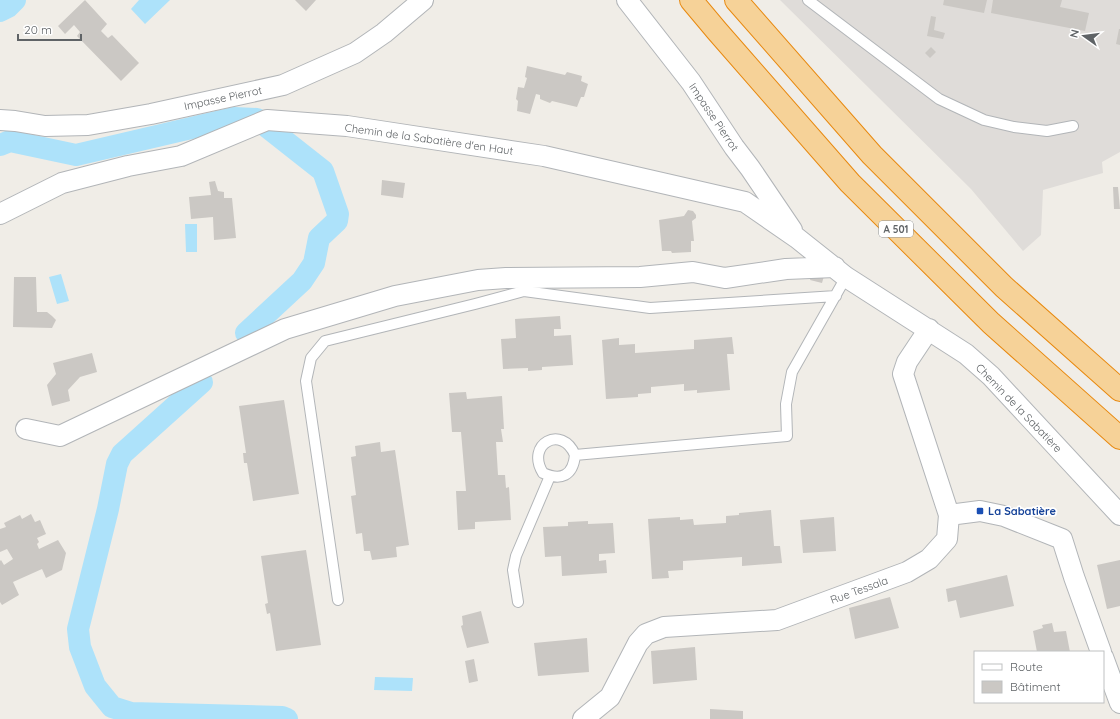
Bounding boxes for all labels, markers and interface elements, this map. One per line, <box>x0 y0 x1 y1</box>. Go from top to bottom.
scale bar <box>18 16 81 42</box>
north arrow <box>1064 16 1104 56</box>
text: 20 m <box>24 22 52 37</box>
text: N <box>1067 28 1082 39</box>
street label: Impasse Pierrot <box>686 80 742 154</box>
street label: Impasse Pierrot <box>183 83 264 113</box>
street label: Chemin de la Sabatière d'en Haut <box>344 120 514 158</box>
road number: A 501 <box>879 221 913 237</box>
street label: Chemin de la Sabatière <box>973 361 1065 455</box>
place label: La Sabatière <box>988 504 1057 518</box>
marker: La Sabatière <box>975 506 985 516</box>
street label: Rue Tessala <box>828 573 890 607</box>
legend <box>974 651 1104 703</box>
text: Route <box>1010 659 1043 674</box>
text: Bâtiment <box>1010 679 1060 694</box>

